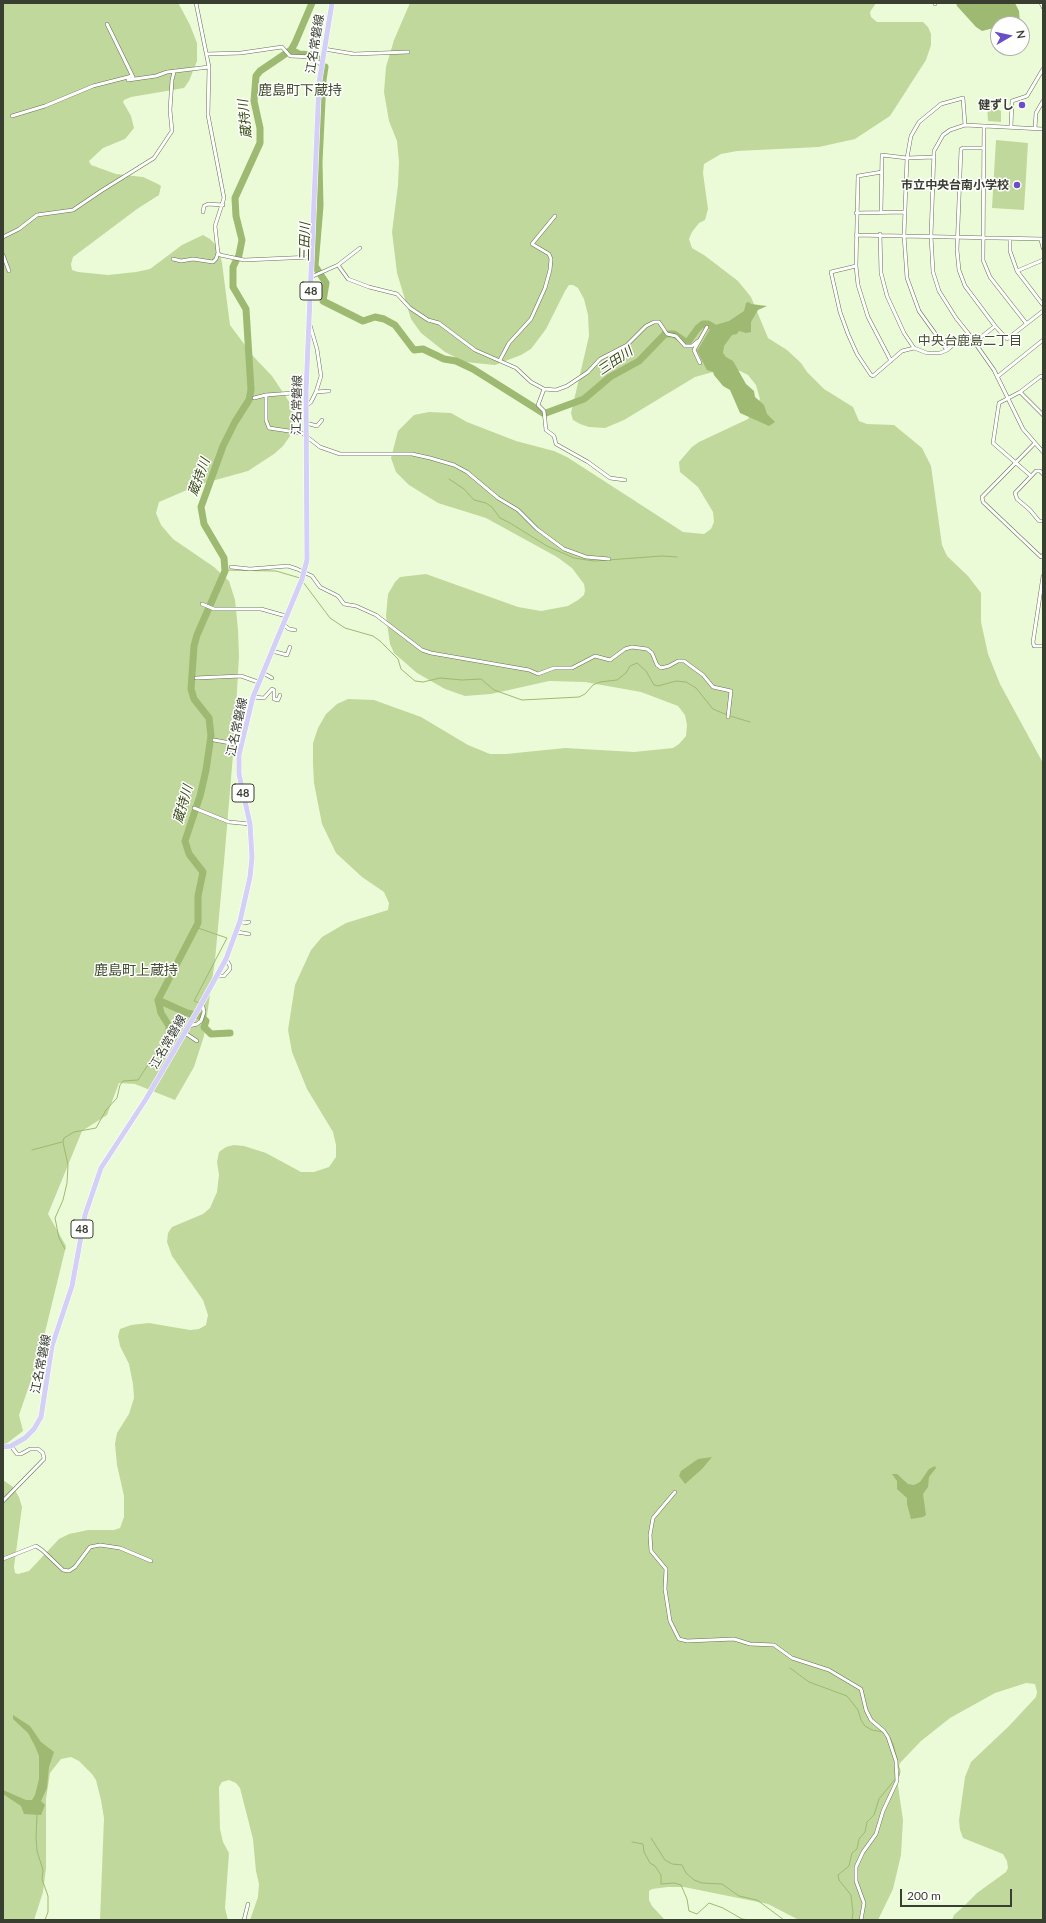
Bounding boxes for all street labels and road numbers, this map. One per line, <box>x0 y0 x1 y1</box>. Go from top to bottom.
street label: 江名常磐線 <box>303 13 327 75</box>
road number: 48 <box>300 282 322 300</box>
street label: 江名常磐線 <box>289 375 305 435</box>
street label: 江名常磐線 <box>224 696 250 758</box>
road number: 48 <box>232 784 254 802</box>
street label: 江名常磐線 <box>147 1012 189 1072</box>
road number: 48 <box>71 1220 93 1238</box>
street label: 江名常磐線 <box>28 1333 54 1395</box>

